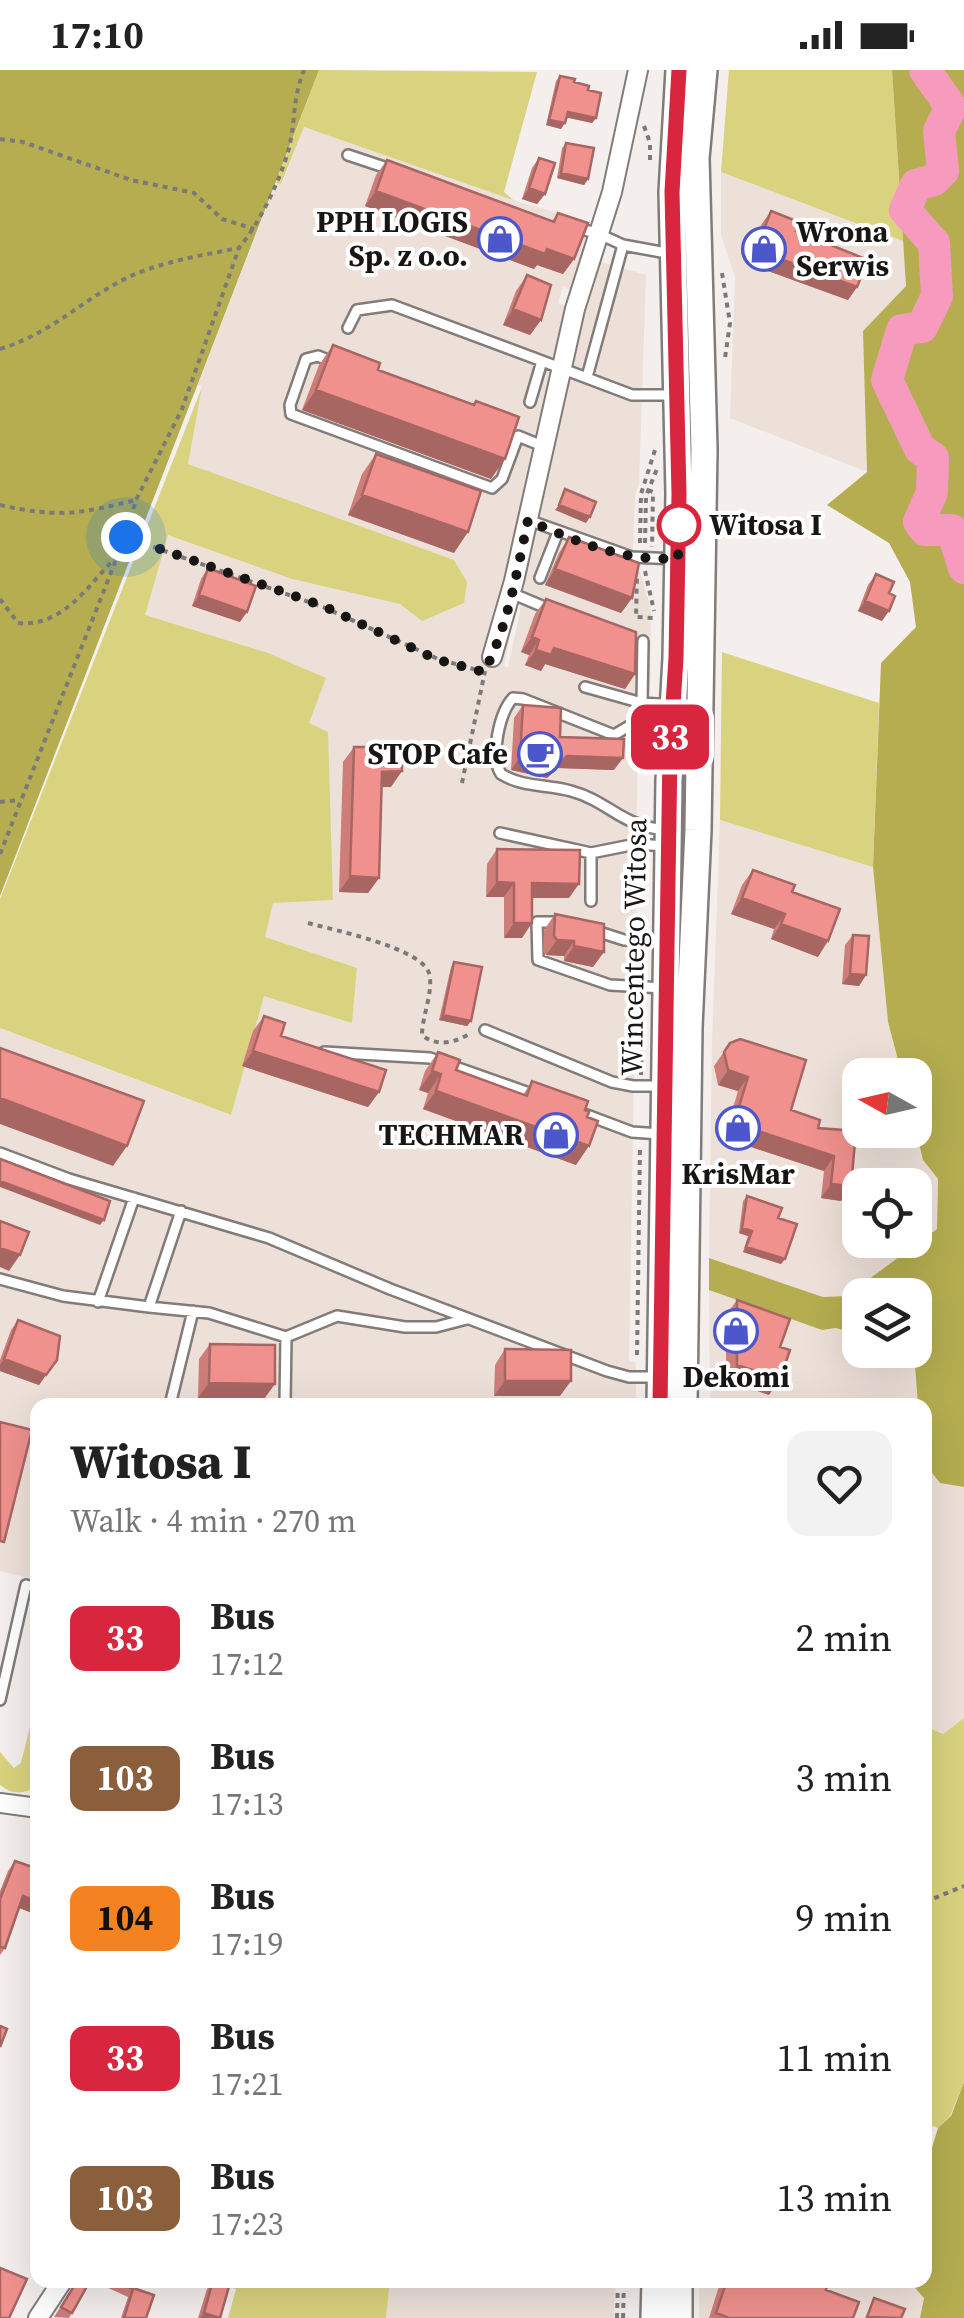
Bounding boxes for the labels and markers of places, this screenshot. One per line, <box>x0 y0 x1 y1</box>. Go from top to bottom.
place label: PPH LOGIS Sp. z o.o. <box>316 201 468 276</box>
place label: Wrona Serwis <box>796 211 890 286</box>
shop icon: PPH LOGIS Sp. z o.o. <box>477 216 523 262</box>
shop icon: Wrona Serwis <box>741 226 787 272</box>
marker: Witosa I <box>658 504 700 546</box>
place label: Witosa I <box>709 504 822 545</box>
cafe icon: STOP Cafe <box>517 731 563 777</box>
place label: STOP Cafe <box>368 733 508 774</box>
shop icon: KrisMar <box>715 1105 761 1151</box>
shop icon: TECHMAR <box>533 1112 579 1158</box>
place label: TECHMAR <box>378 1114 525 1155</box>
place label: KrisMar <box>681 1153 795 1194</box>
shop icon: Dekomi <box>713 1308 759 1354</box>
place label: Dekomi <box>682 1356 790 1397</box>

